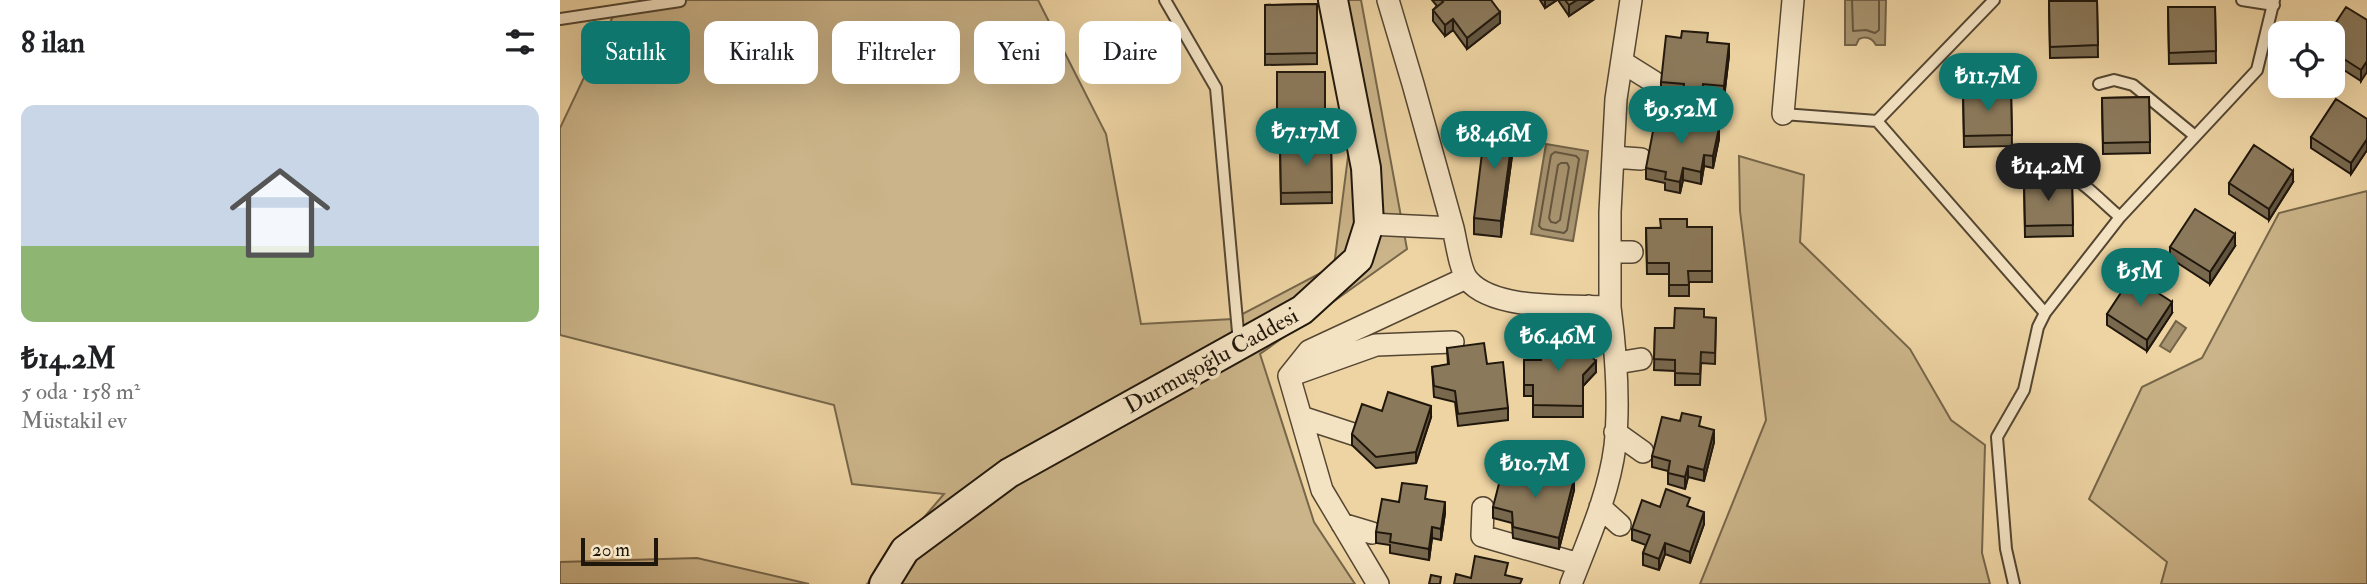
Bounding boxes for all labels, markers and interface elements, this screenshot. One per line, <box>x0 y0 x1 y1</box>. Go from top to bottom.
chip: Satılık <box>581 21 690 84</box>
chip: Kiralık <box>704 21 818 84</box>
chip: Filtreler <box>832 21 960 84</box>
chip: Yeni <box>974 21 1065 84</box>
chip: Daire <box>1079 21 1181 84</box>
map controls <box>2268 21 2345 98</box>
button: locate <box>2268 21 2345 98</box>
icon: filters <box>501 23 539 61</box>
text: 8 ilan <box>21 24 85 61</box>
pin: ₺11.7M <box>1931 54 2045 113</box>
text: ₺11.7M <box>1955 61 2021 90</box>
pin: ₺9.52M <box>1624 86 1738 146</box>
text: ₺9.52M <box>1645 94 1717 123</box>
pin: ₺7.17M <box>1249 108 1363 168</box>
pin: ₺8.46M <box>1437 111 1551 171</box>
text: ₺7.17M <box>1272 116 1340 145</box>
text: ₺8.46M <box>1457 119 1532 148</box>
pin: ₺14.2M <box>1991 144 2105 203</box>
icon: home <box>217 150 343 276</box>
text: ₺14.2M <box>2012 151 2084 180</box>
pin: ₺5M <box>2106 248 2174 308</box>
text: ₺5M <box>2117 256 2163 285</box>
street label: Durmuşoğlu Caddesi <box>1119 301 1303 420</box>
pin: ₺6.46M <box>1501 314 1615 373</box>
text: ₺6.46M <box>1520 321 1596 350</box>
text: ₺14.2M <box>21 340 116 377</box>
text: 5 oda · 158 m² <box>21 377 140 406</box>
text: Müstakil ev <box>21 406 127 435</box>
pin: ₺10.7M <box>1478 440 1592 500</box>
text: ₺10.7M <box>1500 448 1570 477</box>
scale bar <box>581 535 658 567</box>
text: 20 m <box>592 538 630 562</box>

